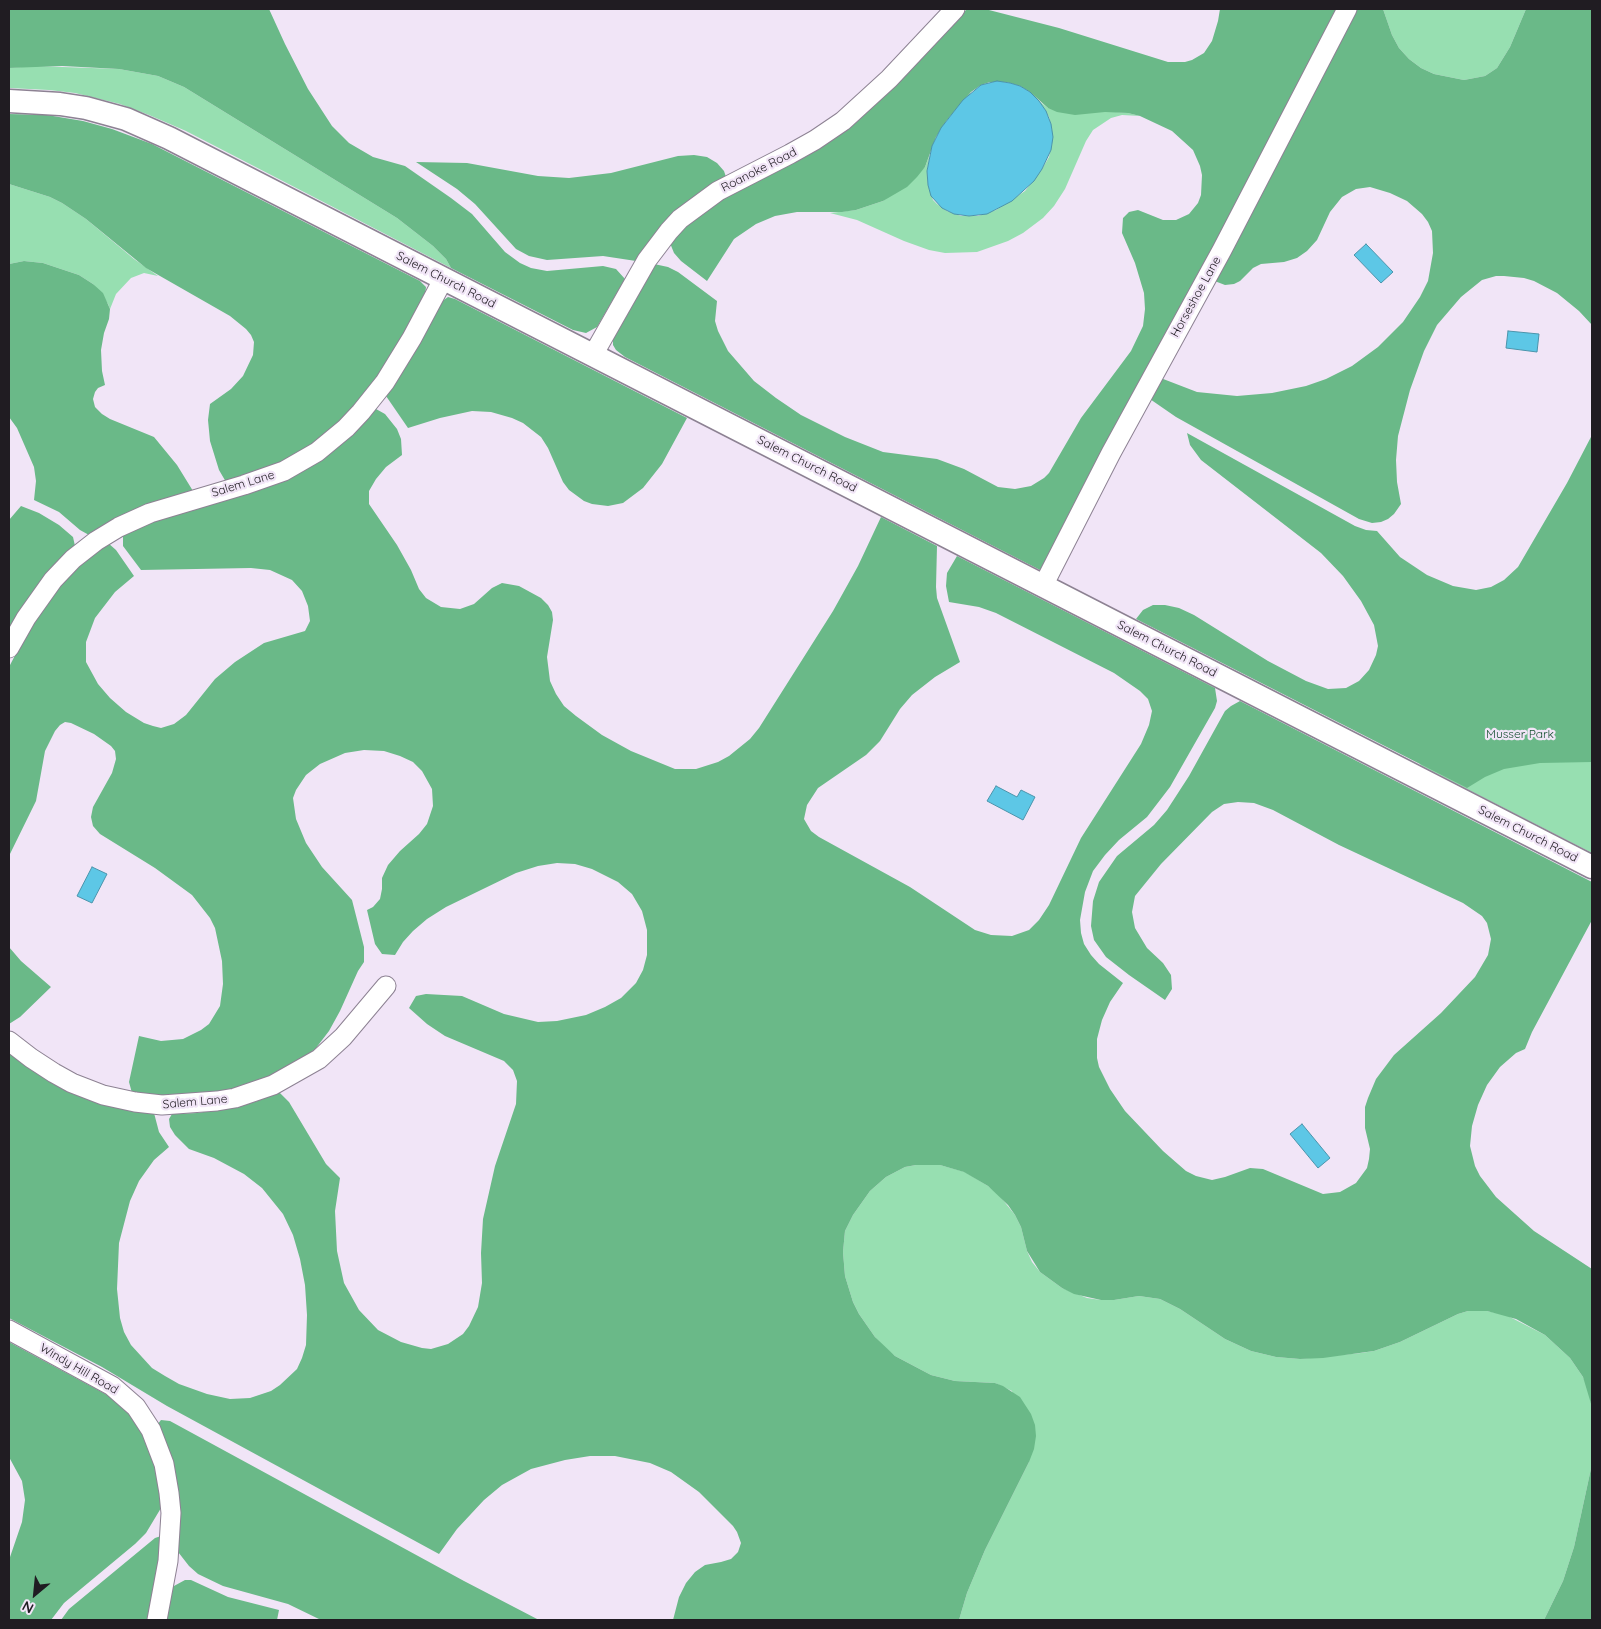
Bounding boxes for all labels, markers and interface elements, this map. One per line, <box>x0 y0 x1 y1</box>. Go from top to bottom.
street label: Roanoke Road <box>719 145 799 195</box>
street label: Salem Church Road <box>394 249 498 311</box>
street label: Horseshoe Lane <box>1168 254 1224 340</box>
street label: Salem Church Road <box>755 433 859 495</box>
street label: Salem Lane <box>210 468 276 500</box>
street label: Salem Church Road <box>1115 618 1219 680</box>
park label: Musser Park <box>1486 727 1554 741</box>
street label: Salem Church Road <box>1476 803 1580 865</box>
street label: Salem Lane <box>162 1092 228 1112</box>
street label: Windy Hill Road <box>37 1341 121 1397</box>
north arrow <box>10 1569 60 1619</box>
text: N <box>19 1597 37 1618</box>

